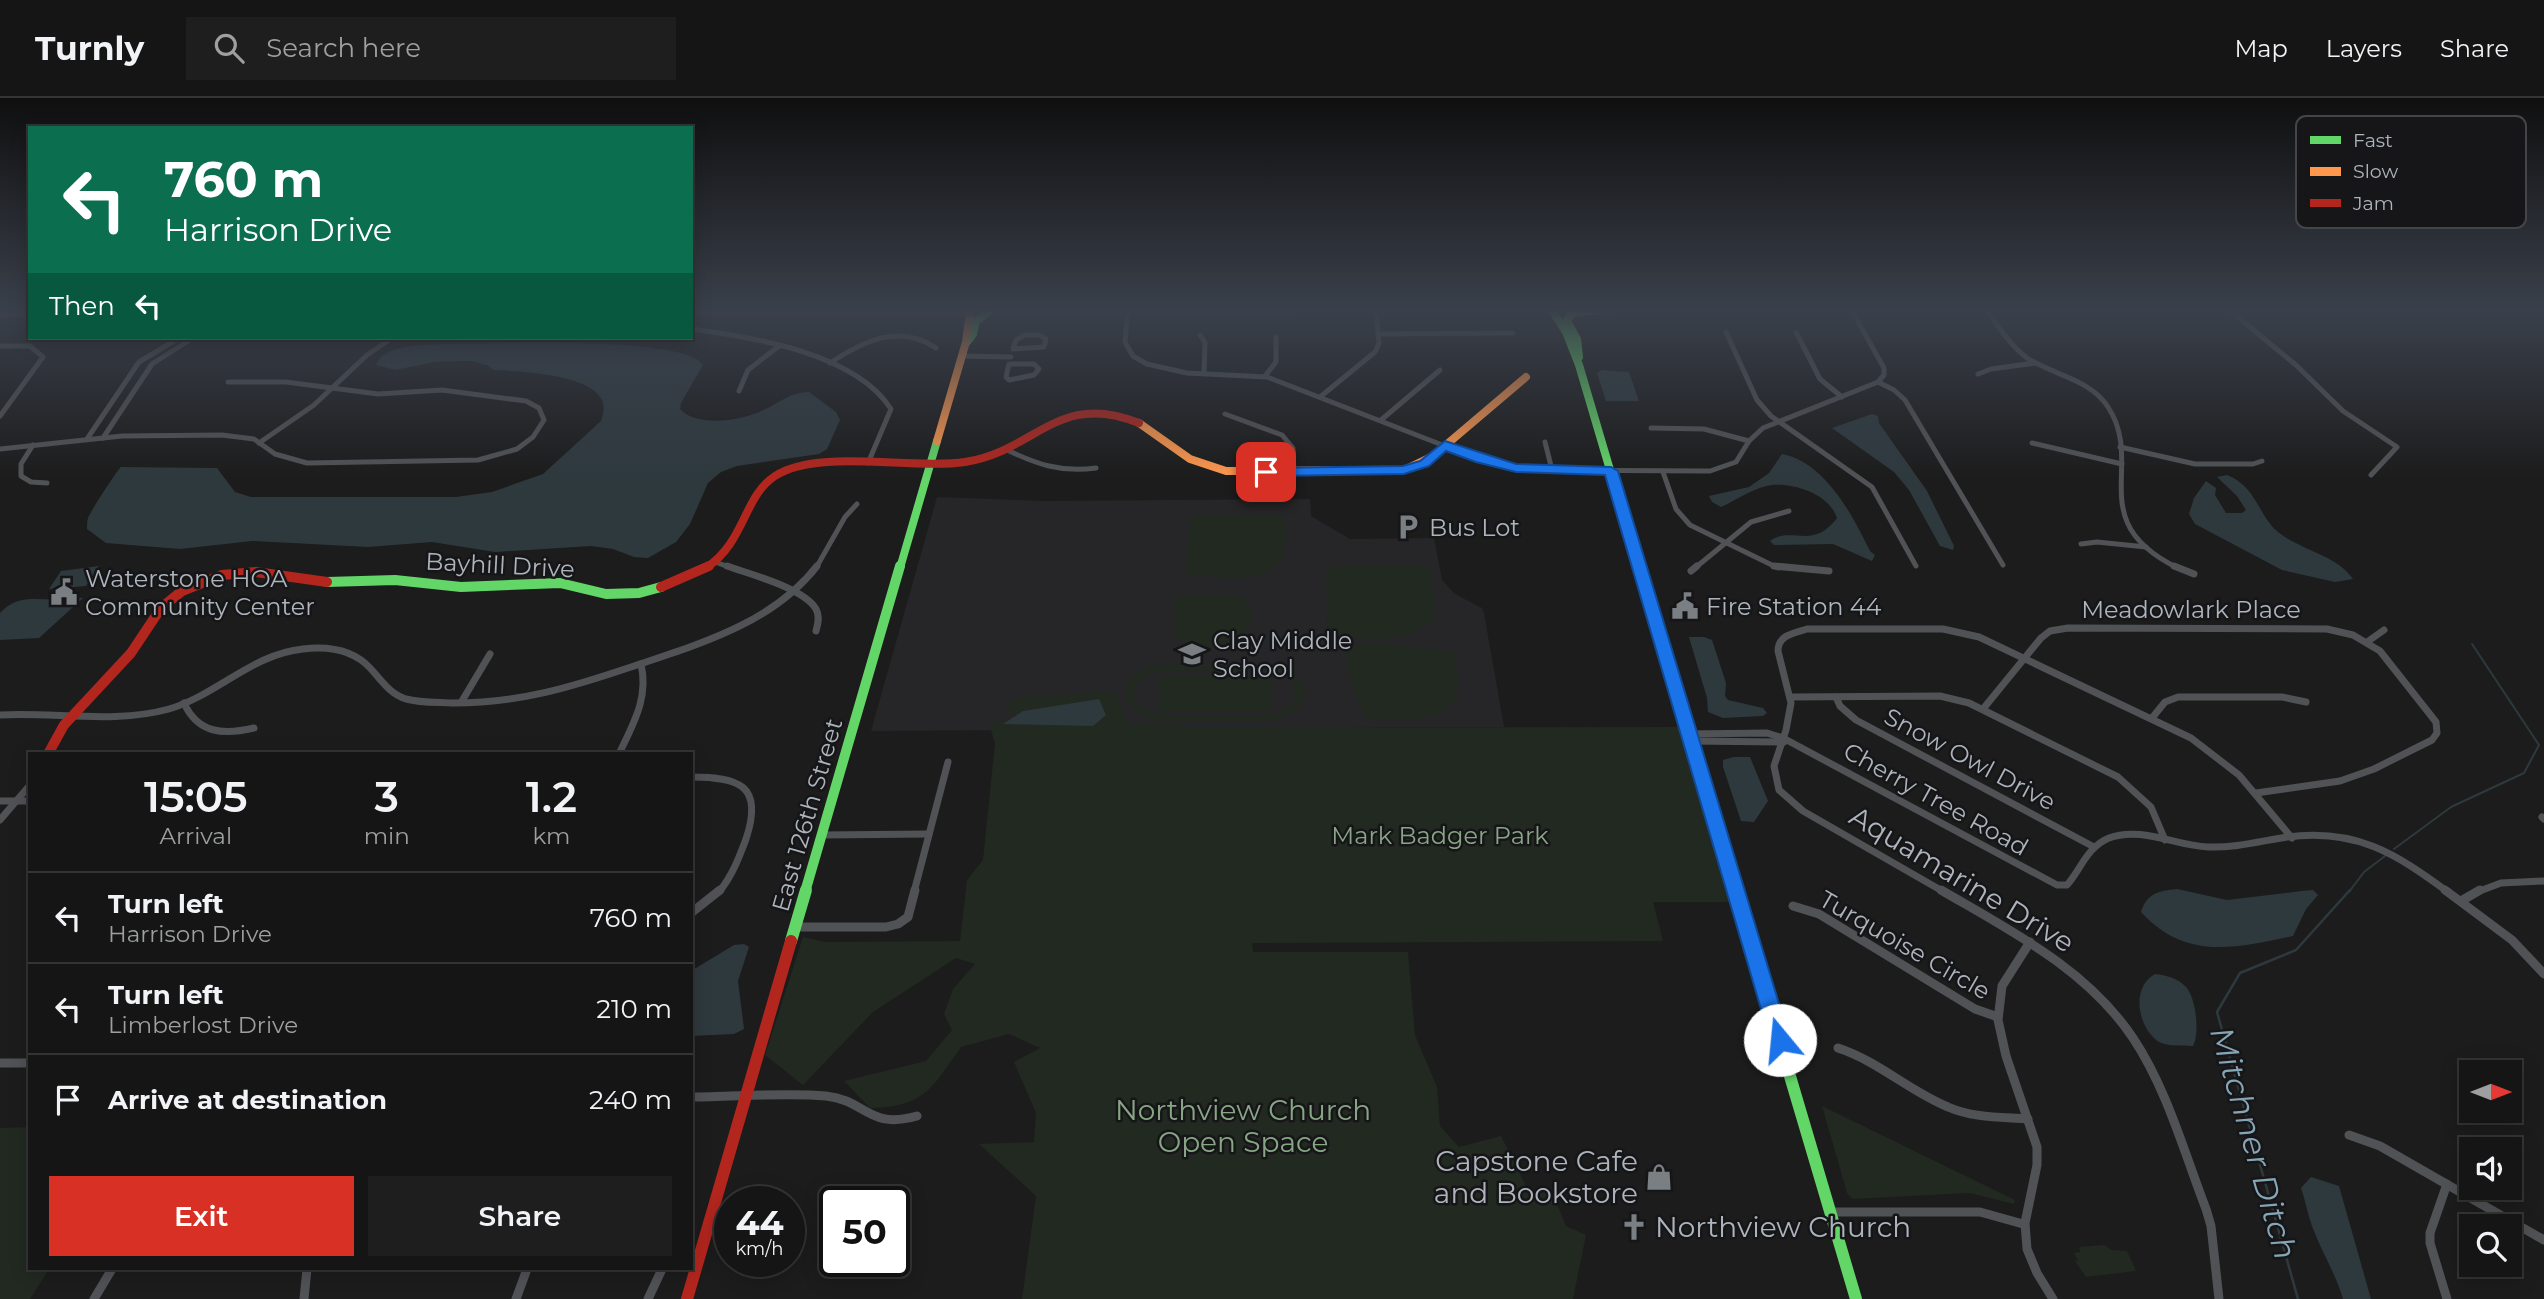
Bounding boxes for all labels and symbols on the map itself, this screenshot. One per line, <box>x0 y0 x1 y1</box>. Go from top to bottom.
legend <box>2296 116 2526 228</box>
text: Fast <box>2353 129 2393 152</box>
text: Slow <box>2353 160 2398 183</box>
text: Jam <box>2352 192 2394 215</box>
pin <box>1236 442 1296 502</box>
parking icon: Bus Lot <box>1393 512 1423 542</box>
place label: Bus Lot <box>1429 513 1520 542</box>
street label: Bayhill Drive <box>425 547 575 583</box>
place label: Waterstone HOA Community Center <box>85 564 315 621</box>
public building icon: Waterstone HOA Community Center <box>49 577 79 607</box>
public building icon: Fire Station 44 <box>1670 591 1700 621</box>
place label: Fire Station 44 <box>1706 592 1882 621</box>
street label: Meadowlark Place <box>2081 595 2301 624</box>
place label: Clay Middle School <box>1213 626 1352 683</box>
school or university icon: Clay Middle School <box>1177 639 1207 669</box>
street label: Snow Owl Drive <box>1879 702 2061 816</box>
street label: East 126th Street <box>766 715 848 915</box>
street label: Cherry Tree Road <box>1839 736 2033 862</box>
street label: Aquamarine Drive <box>1844 799 2080 959</box>
park label: Mark Badger Park <box>1331 821 1549 850</box>
street label: Turquoise Circle <box>1814 884 1996 1006</box>
position arrow <box>1743 1003 1817 1077</box>
water label: Mitchner Ditch <box>2202 1022 2306 1264</box>
north arrow <box>2459 1060 2522 1124</box>
park label: Northview Church Open Space <box>1115 1093 1371 1159</box>
place label: Capstone Cafe and Bookstore <box>1434 1144 1638 1210</box>
shop icon: Capstone Cafe and Bookstore <box>1644 1162 1674 1192</box>
speed limit sign: 50 <box>819 1186 910 1277</box>
place label: Northview Church <box>1655 1210 1911 1244</box>
church icon: Northview Church <box>1619 1212 1649 1242</box>

